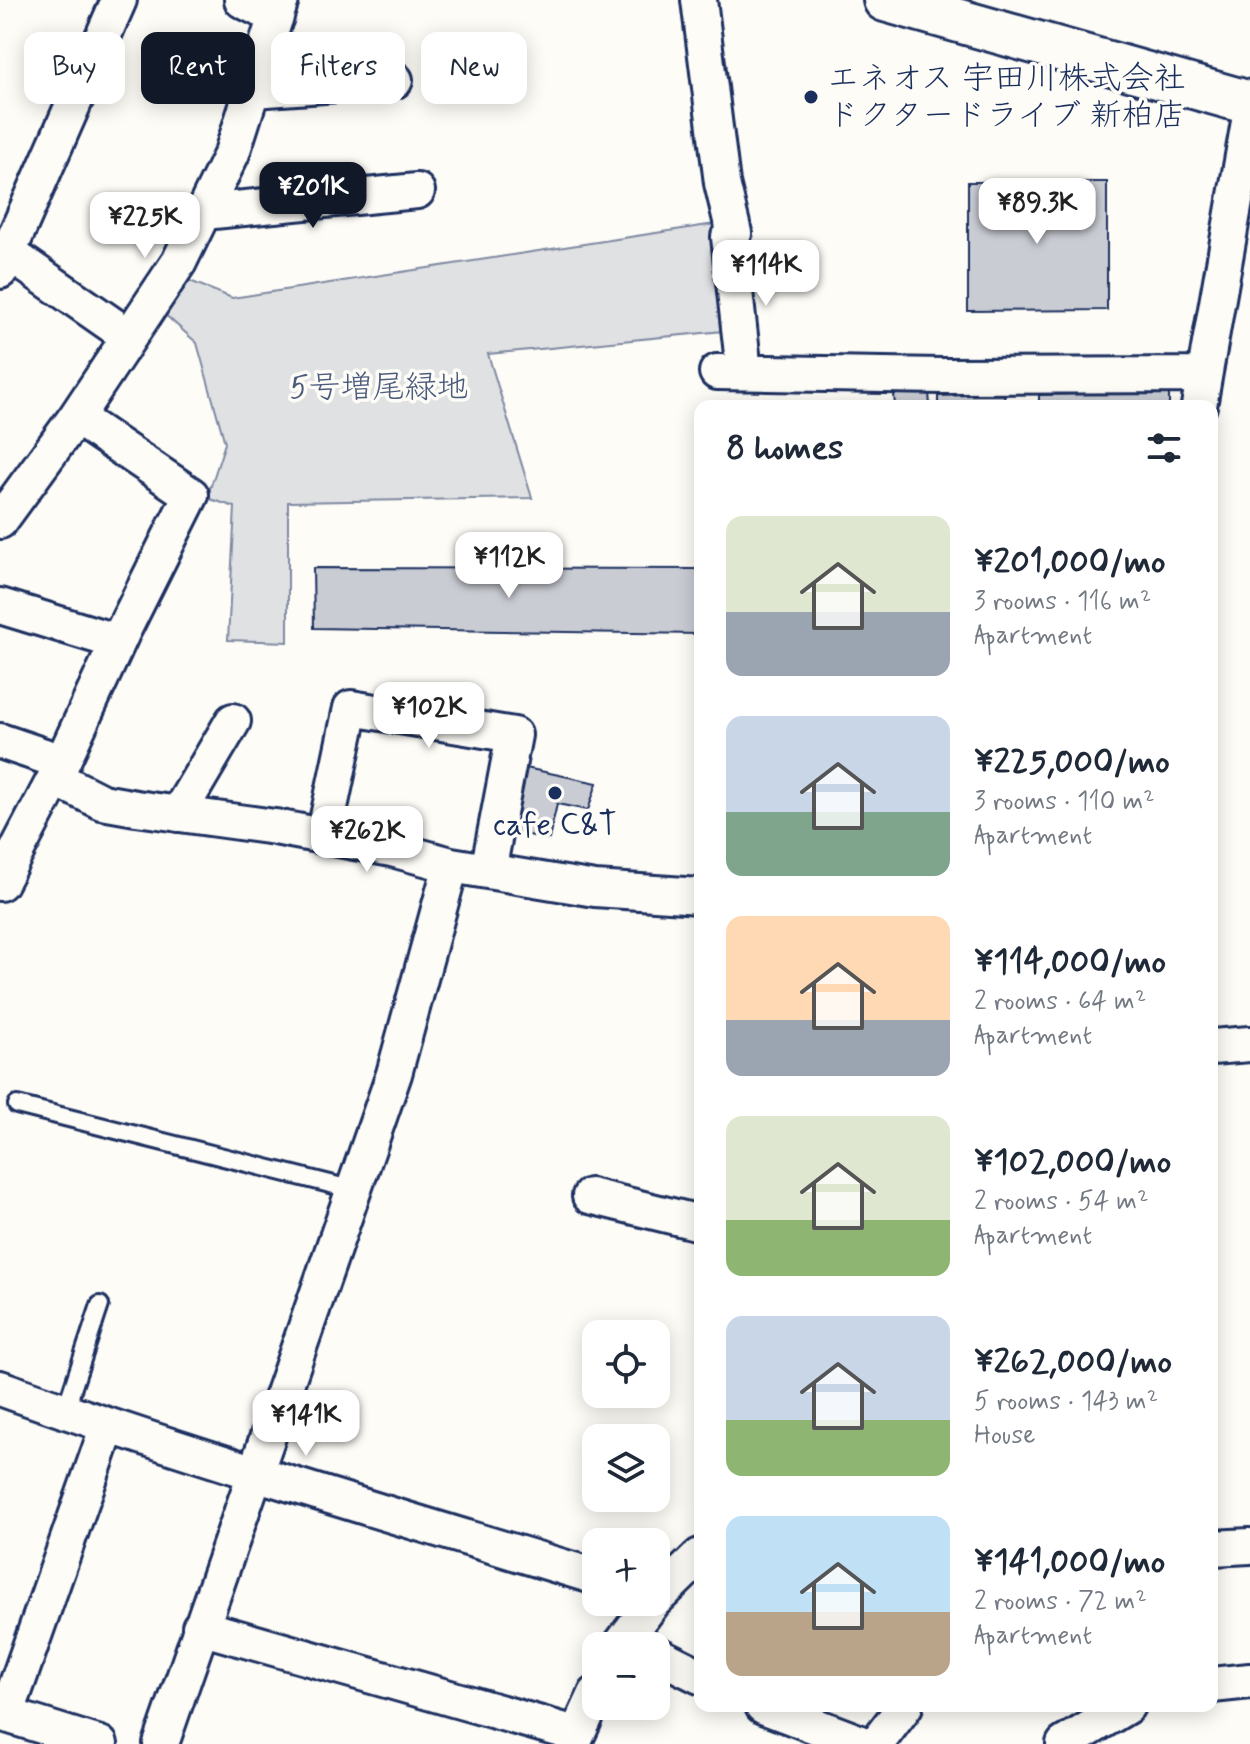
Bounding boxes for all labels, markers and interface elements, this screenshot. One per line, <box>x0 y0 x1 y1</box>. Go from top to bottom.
chip: Buy <box>24 32 125 104</box>
chip: Rent <box>141 32 255 104</box>
chip: Filters <box>271 32 405 104</box>
chip: New <box>421 32 527 104</box>
place label: エネオス 宇田川株式会社 ドクタードライブ 新柏店 <box>827 58 1186 137</box>
marker: エネオス 宇田川株式会社 ドクタードライブ 新柏店 <box>802 88 820 106</box>
pin: ¥201K <box>257 162 369 230</box>
text: ¥201K <box>277 171 349 205</box>
pin: ¥89.3K <box>972 178 1102 246</box>
text: ¥89.3K <box>997 187 1077 221</box>
pin: ¥225K <box>89 192 201 260</box>
text: ¥225K <box>108 201 182 235</box>
pin: ¥114K <box>710 240 822 308</box>
text: ¥114K <box>730 249 802 283</box>
park label: 5号増尾緑地 <box>289 367 469 409</box>
text: 8 homes <box>726 426 843 471</box>
icon: filters <box>1142 426 1186 470</box>
pin: ¥112K <box>453 532 565 600</box>
text: ¥201,000/mo <box>974 540 1166 585</box>
text: ¥112K <box>473 541 545 575</box>
icon: home <box>790 548 886 644</box>
text: 3 rooms · 116 m² <box>974 585 1151 619</box>
text: Apartment <box>974 619 1092 653</box>
pin: ¥102K <box>373 682 485 750</box>
text: ¥102K <box>391 691 467 725</box>
text: ¥225,000/mo <box>974 740 1170 785</box>
icon: home <box>790 748 886 844</box>
marker: cafe C&T <box>546 784 564 802</box>
text: 3 rooms · 110 m² <box>974 785 1155 819</box>
place label: cafe C&T <box>493 804 617 846</box>
pin: ¥262K <box>311 806 423 874</box>
text: ¥262K <box>329 815 405 849</box>
text: Apartment <box>974 819 1092 853</box>
text: ¥114,000/mo <box>974 940 1166 985</box>
icon: home <box>790 948 886 1044</box>
text: 2 rooms · 64 m² <box>974 985 1146 1019</box>
text: Apartment <box>974 1019 1092 1053</box>
text: ¥102,000/mo <box>974 1140 1171 1185</box>
icon: home <box>790 1148 886 1244</box>
text: 2 rooms · 54 m² <box>974 1185 1149 1219</box>
text: Apartment <box>974 1219 1092 1253</box>
map controls <box>582 1320 670 1720</box>
button: locate <box>582 1320 670 1408</box>
text: ¥262,000/mo <box>974 1340 1172 1385</box>
icon: home <box>790 1348 886 1444</box>
text: 5 rooms · 143 m² <box>974 1385 1158 1419</box>
pin: ¥141K <box>250 1390 362 1458</box>
text: ¥141K <box>271 1399 341 1433</box>
text: House <box>974 1419 1035 1453</box>
button: layers <box>582 1424 670 1512</box>
button: + <box>582 1528 670 1616</box>
text: ¥141,000/mo <box>974 1540 1165 1585</box>
icon: home <box>790 1548 886 1644</box>
text: 2 rooms · 72 m² <box>974 1585 1147 1619</box>
text: Apartment <box>974 1619 1092 1653</box>
button: − <box>582 1632 670 1720</box>

